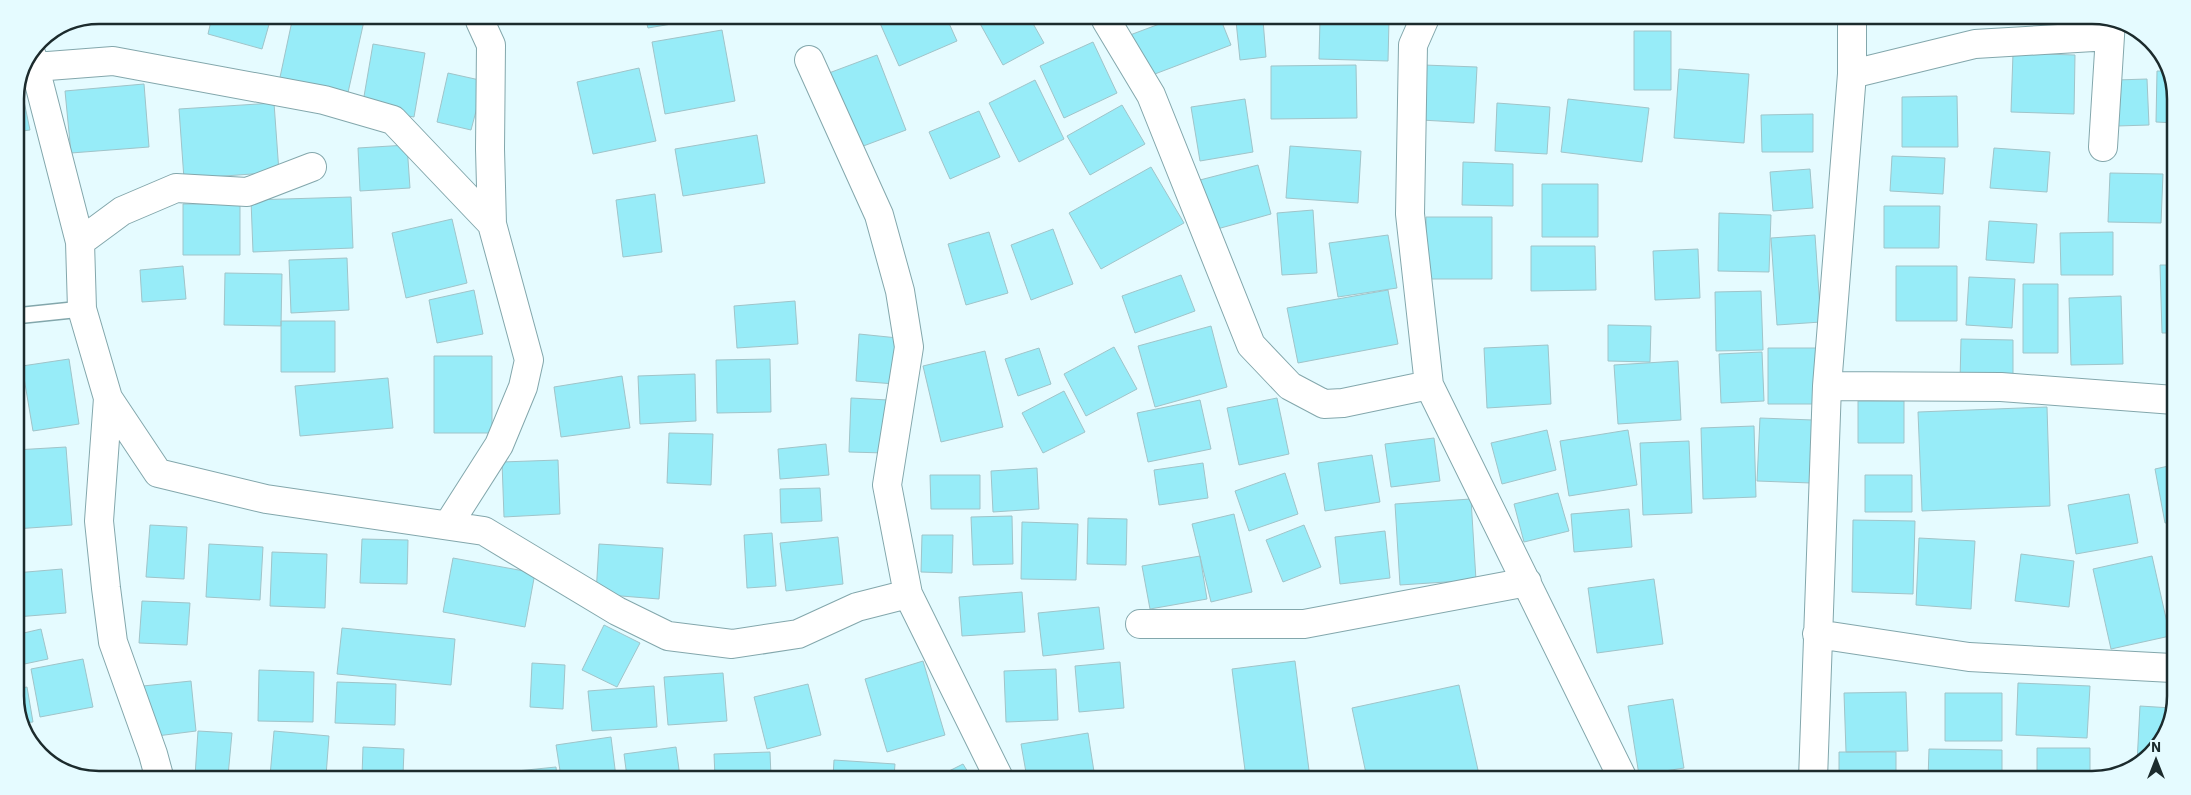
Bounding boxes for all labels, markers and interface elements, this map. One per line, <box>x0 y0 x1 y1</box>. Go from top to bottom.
north arrow <box>2131 735 2181 785</box>
text: N <box>2151 738 2161 756</box>

